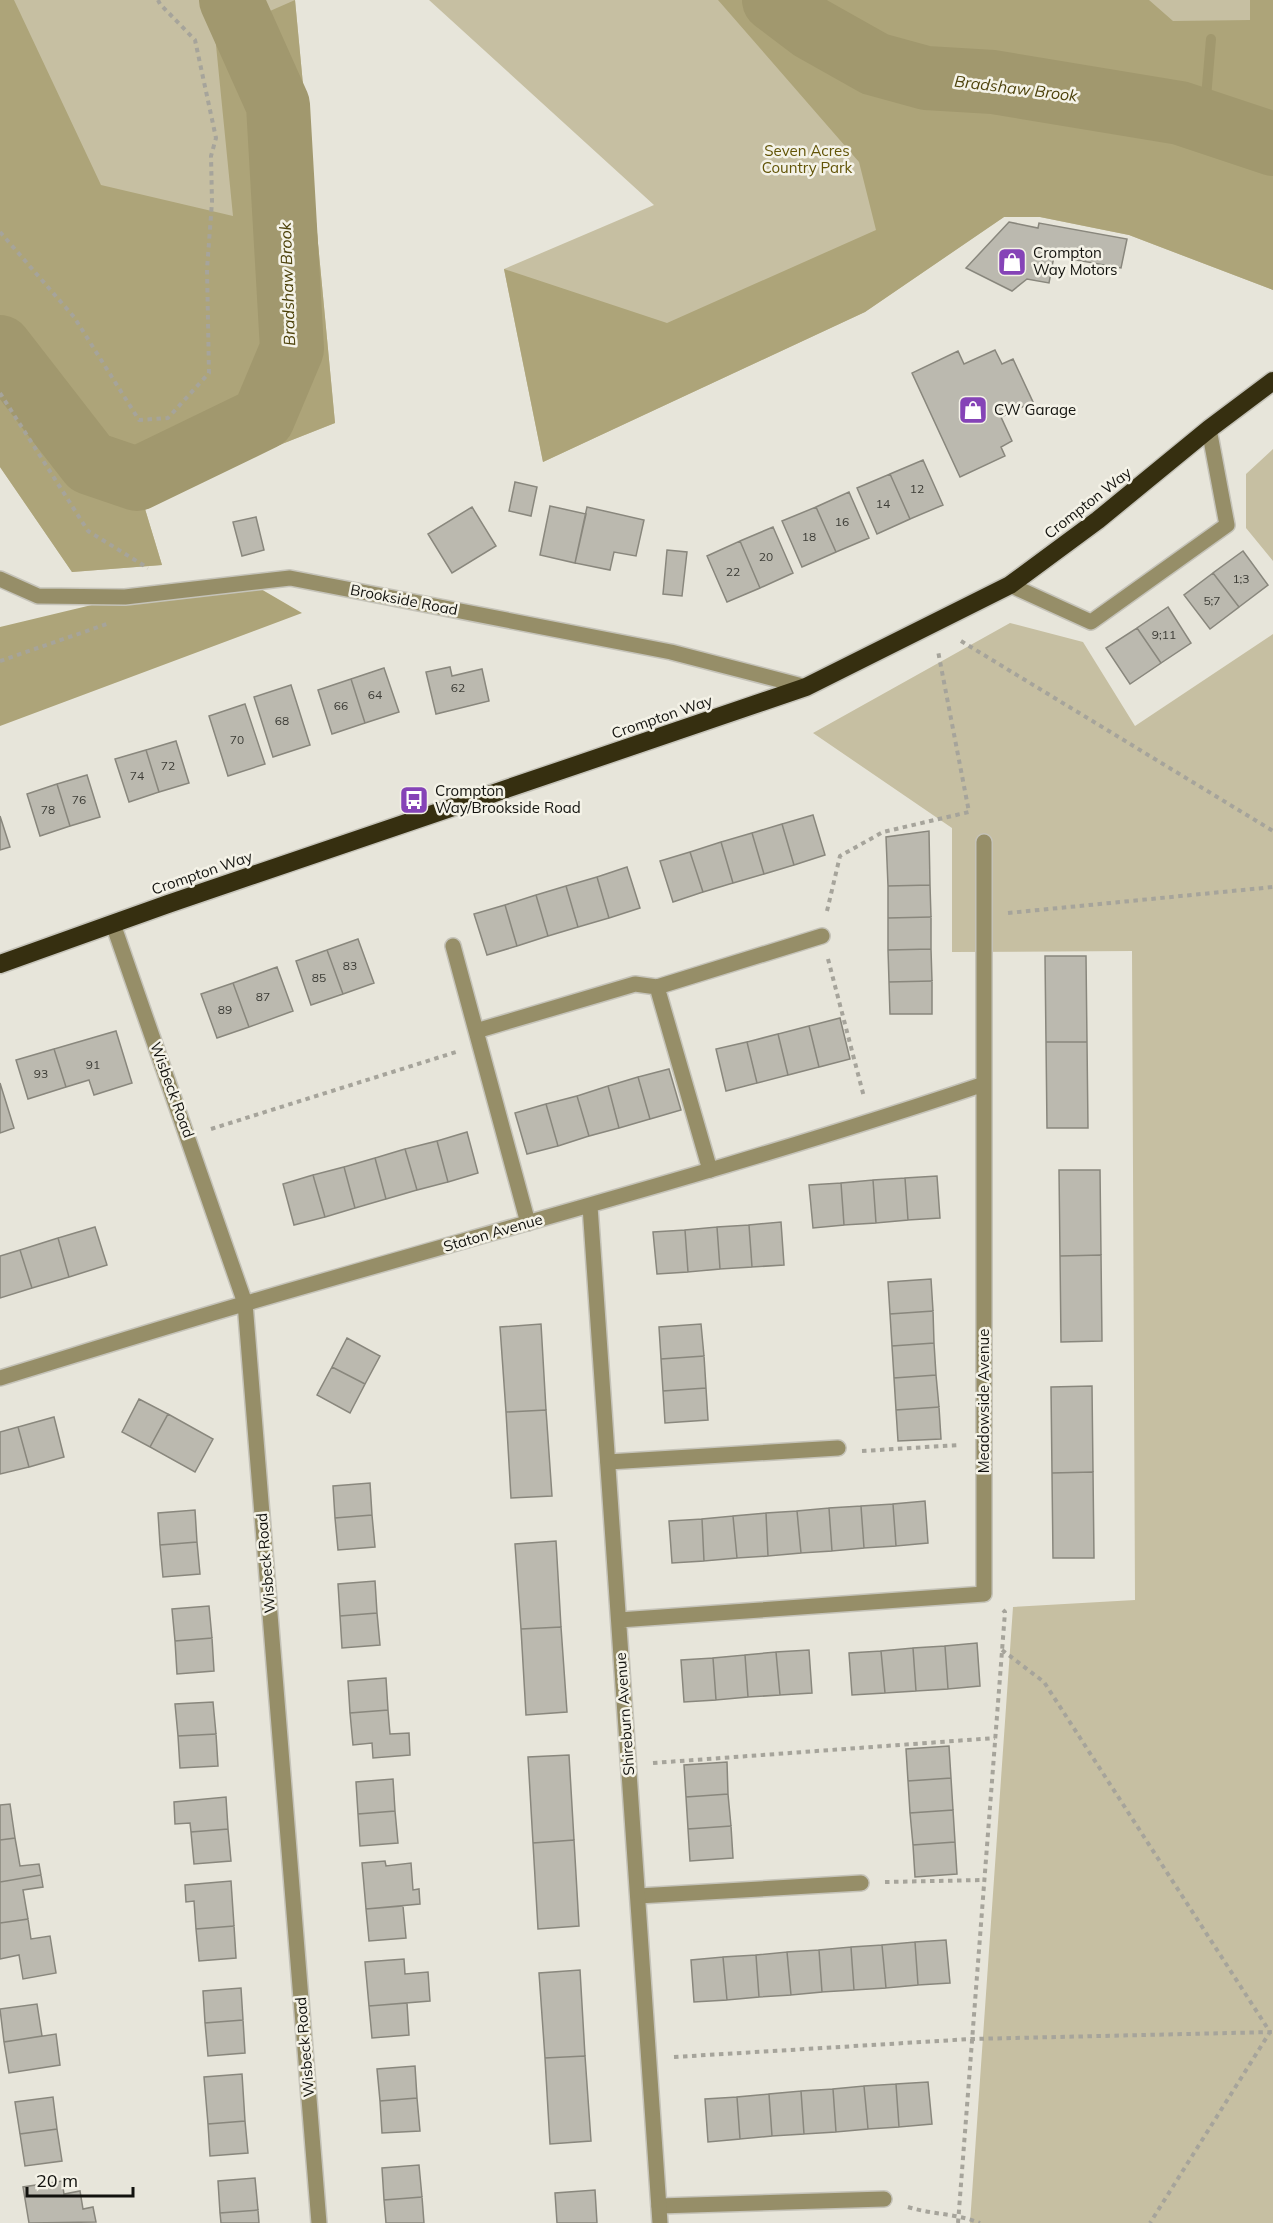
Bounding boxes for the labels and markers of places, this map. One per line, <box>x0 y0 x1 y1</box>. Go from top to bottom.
place label: Crompton Way Motors <box>1033 243 1118 279</box>
shop icon: Crompton Way Motors <box>996 246 1028 278</box>
shop icon: CW Garage <box>957 394 989 426</box>
place label: CW Garage <box>994 400 1076 419</box>
place label: Crompton Way/Brookside Road <box>435 781 581 817</box>
bus stop icon: Crompton Way/Brookside Road <box>398 784 430 816</box>

